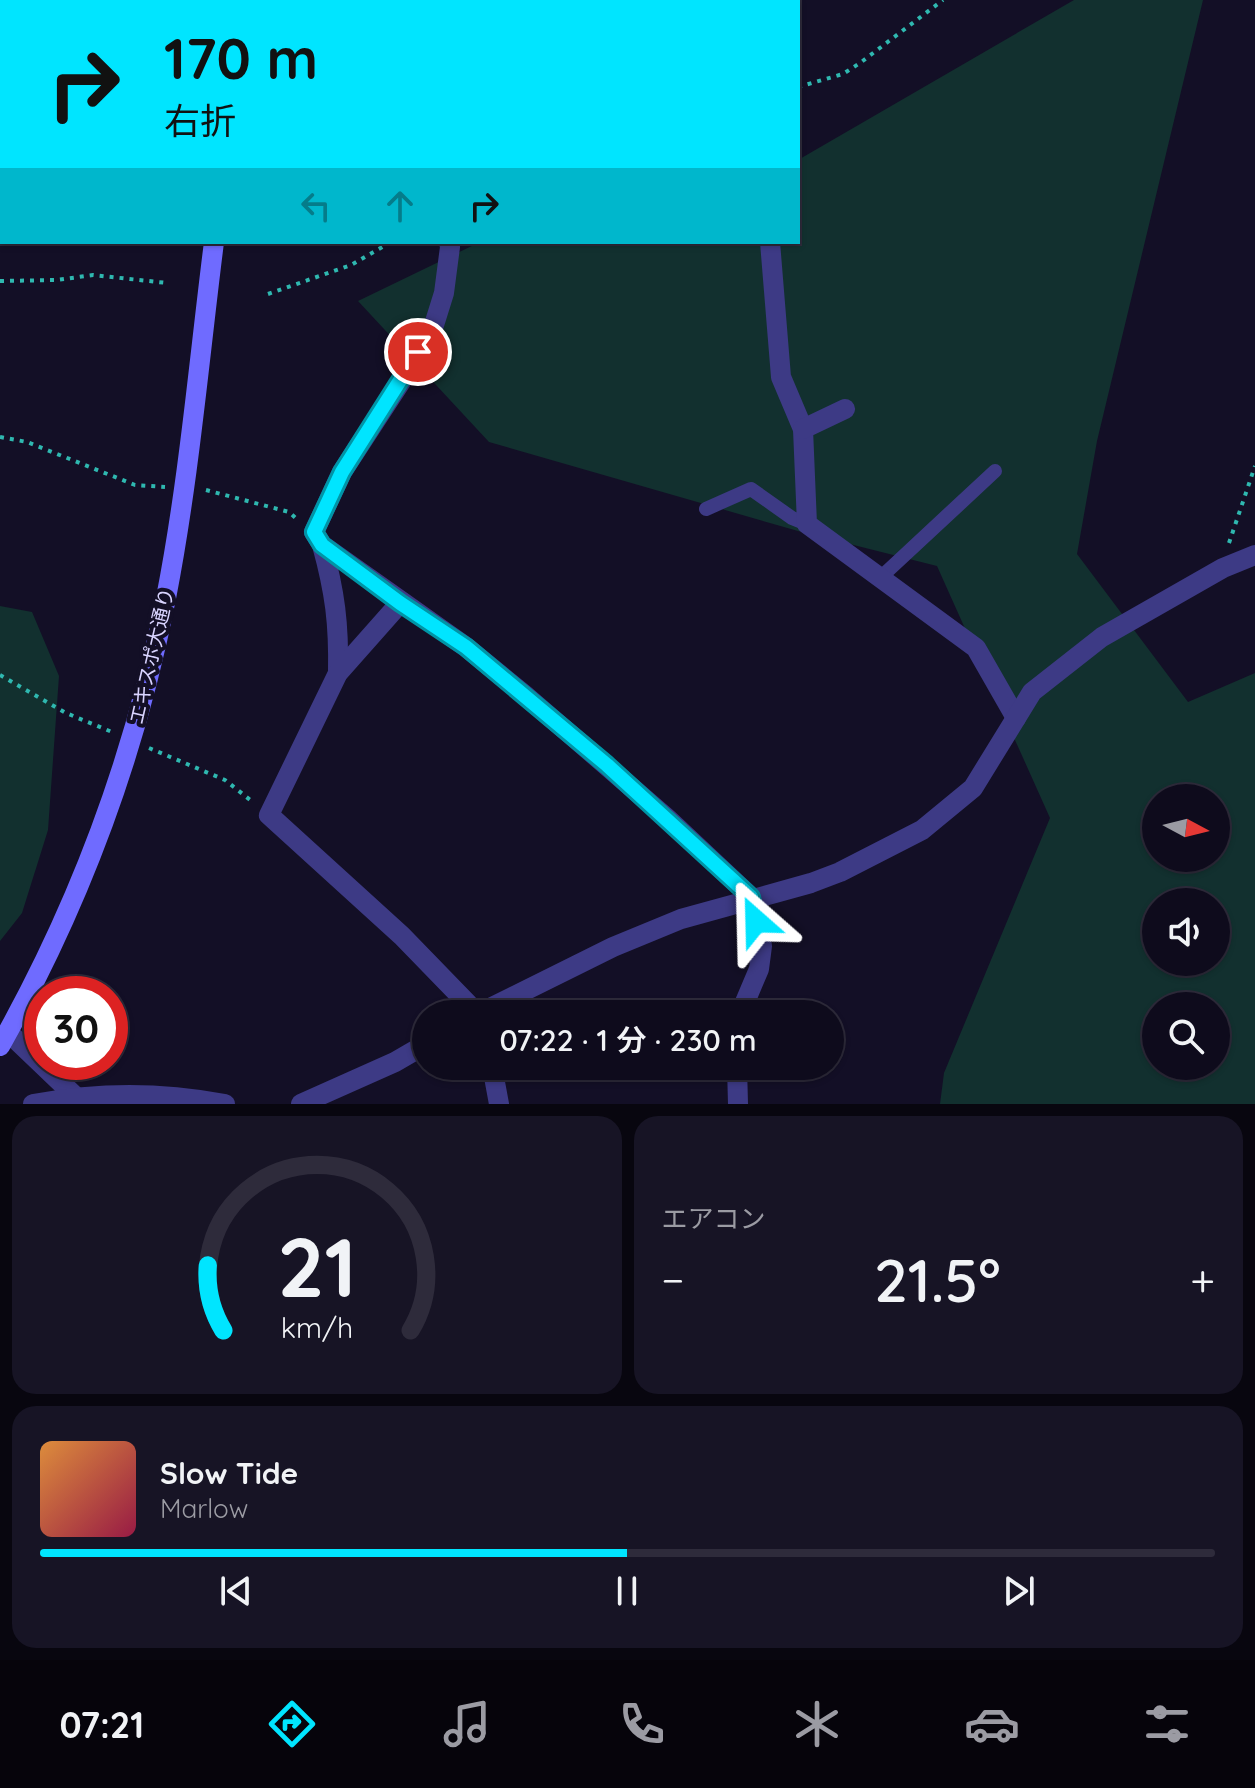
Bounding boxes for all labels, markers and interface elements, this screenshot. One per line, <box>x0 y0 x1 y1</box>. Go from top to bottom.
text: 170 m <box>164 23 318 93</box>
icon: right <box>32 32 136 136</box>
text: 右折 <box>164 98 236 143</box>
icon: left <box>294 184 338 228</box>
icon: ahead <box>378 184 422 228</box>
icon: right <box>462 184 506 228</box>
pin <box>384 318 452 386</box>
icon: arrive <box>396 330 440 374</box>
street label: エキスポ大通り <box>123 585 179 727</box>
north arrow <box>1142 784 1230 872</box>
map controls <box>1142 784 1230 1080</box>
position arrow <box>714 879 798 963</box>
button: sound <box>1142 888 1230 976</box>
speed limit sign: 30 <box>24 976 128 1080</box>
button: search <box>1142 992 1230 1080</box>
text: 07:22 · 1 分 · 230 m <box>499 1021 757 1059</box>
text: エアコン <box>662 1202 766 1235</box>
text: 21 <box>277 1214 357 1318</box>
text: 21.5° <box>874 1242 1001 1317</box>
text: − <box>662 1252 684 1307</box>
text: + <box>1190 1252 1215 1307</box>
text: km/h <box>280 1309 353 1345</box>
text: Slow Tide <box>160 1454 298 1492</box>
text: Marlow <box>160 1492 248 1525</box>
icon: previous <box>214 1569 258 1613</box>
icon: pause <box>605 1569 649 1613</box>
icon: next <box>997 1569 1041 1613</box>
icon: directions <box>264 1696 320 1752</box>
icon: music <box>439 1696 495 1752</box>
icon: phone <box>614 1696 670 1752</box>
icon: climate <box>789 1696 845 1752</box>
icon: car <box>964 1696 1020 1752</box>
icon: filters <box>1139 1696 1195 1752</box>
text: 07:21 <box>60 1702 144 1747</box>

